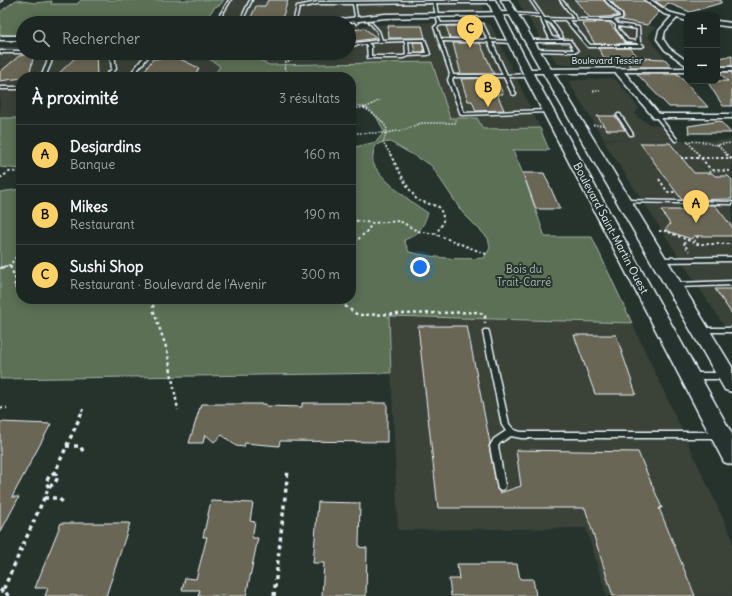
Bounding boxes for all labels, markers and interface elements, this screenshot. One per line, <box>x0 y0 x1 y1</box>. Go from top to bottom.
map controls <box>684 12 720 84</box>
button: + <box>684 12 720 48</box>
pin: C <box>457 15 483 48</box>
search box <box>16 16 356 60</box>
icon: search <box>30 27 52 49</box>
text: Rechercher <box>62 29 140 48</box>
button: − <box>684 48 720 84</box>
street label: Boulevard Tessier <box>571 55 643 66</box>
pin: B <box>475 74 501 107</box>
text: À proximité <box>32 87 118 109</box>
text: 3 résultats <box>279 90 340 107</box>
text: Desjardins <box>70 137 141 156</box>
text: A <box>41 146 49 163</box>
text: 160 m <box>304 146 340 163</box>
text: Banque <box>70 156 115 173</box>
street label: Boulevard Saint-Martin Ouest <box>570 160 652 296</box>
pin: A <box>683 190 709 223</box>
text: Mikes <box>70 197 108 216</box>
text: B <box>41 206 49 223</box>
text: 190 m <box>304 206 340 223</box>
text: Restaurant <box>70 216 135 233</box>
text: Sushi Shop <box>70 257 144 276</box>
your location <box>410 257 430 277</box>
park label: Bois du Trait-Carré <box>497 262 551 289</box>
text: C <box>41 266 49 283</box>
text: 300 m <box>301 266 340 283</box>
text: Restaurant · Boulevard de l'Avenir <box>70 276 267 293</box>

